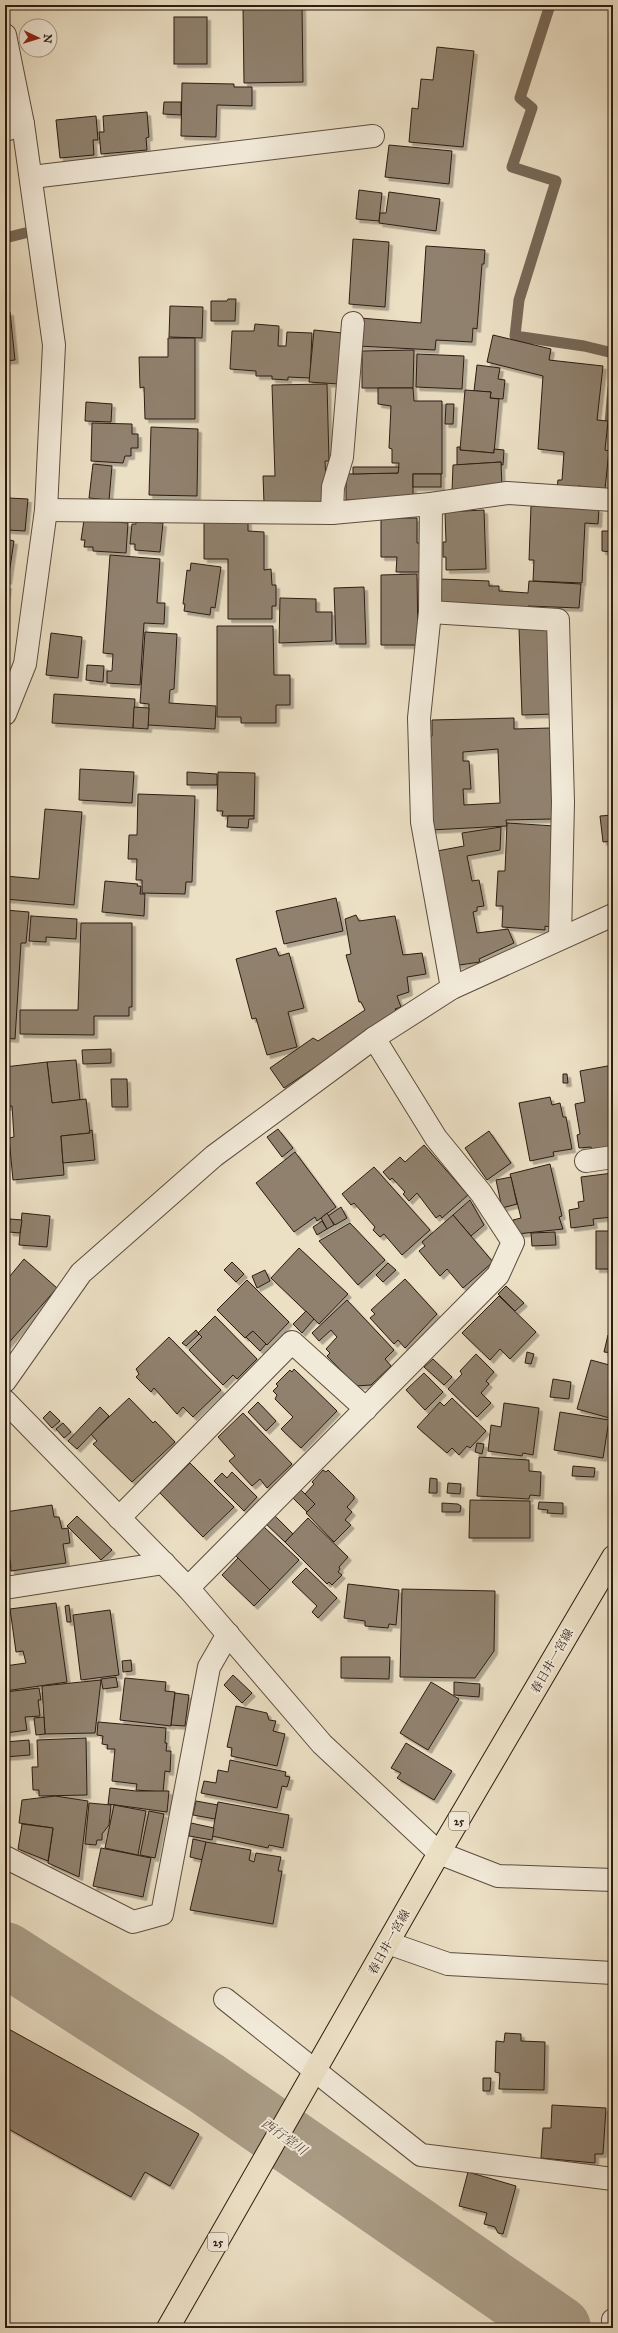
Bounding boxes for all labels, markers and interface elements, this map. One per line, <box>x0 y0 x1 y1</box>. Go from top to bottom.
north arrow <box>18 18 58 58</box>
text: N <box>41 34 54 44</box>
street label: 春日井一宮線 <box>528 1626 576 1696</box>
road number: 25 <box>449 1812 469 1830</box>
street label: 春日井一宮線 <box>365 1907 413 1977</box>
water label: 西行堂川 <box>258 2116 312 2160</box>
road number: 25 <box>208 2233 228 2251</box>

